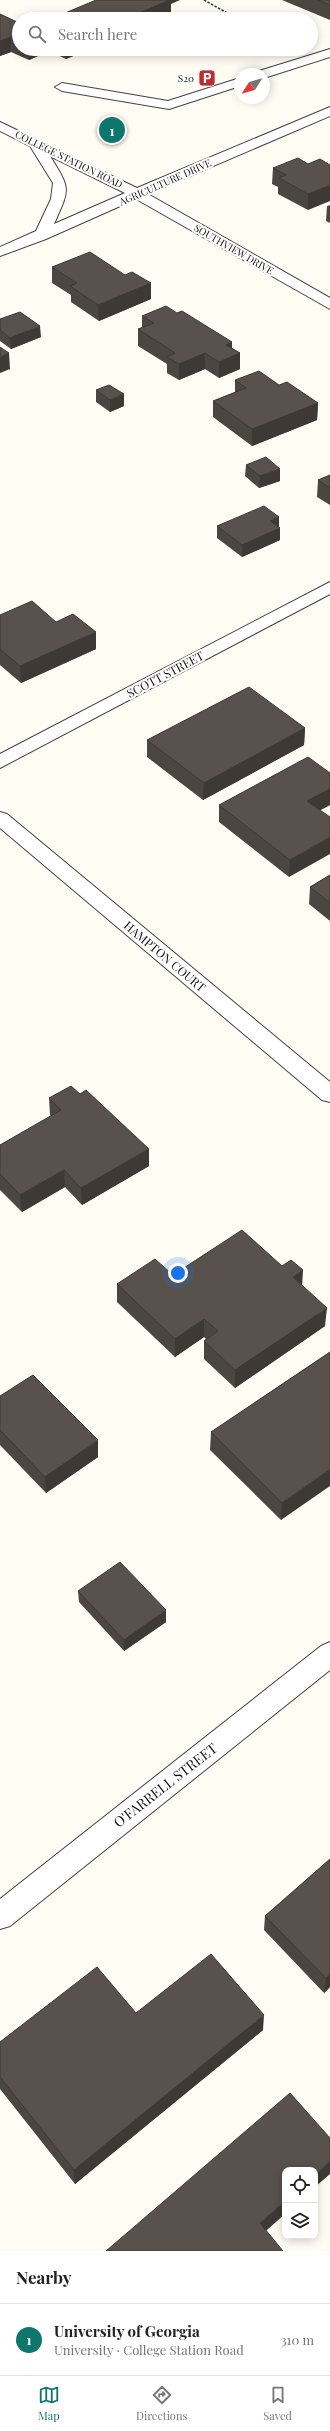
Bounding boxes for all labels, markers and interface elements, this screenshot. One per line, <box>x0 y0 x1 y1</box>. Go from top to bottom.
search box <box>12 12 318 56</box>
icon: search <box>26 23 48 45</box>
text: Search here <box>58 24 137 44</box>
parking icon: S20 <box>197 68 217 88</box>
north arrow <box>234 68 270 104</box>
place label: S20 <box>178 71 194 85</box>
pin: 1 <box>99 115 125 145</box>
street label: COLLEGE STATION ROAD <box>13 127 125 191</box>
street label: AGRICULTURE DRIVE <box>116 155 213 209</box>
street label: SOUTHVIEW DRIVE <box>192 221 276 277</box>
street label: SCOTT STREET <box>124 647 207 701</box>
street label: HAMPTON COURT <box>121 917 210 995</box>
your location <box>168 1263 188 1283</box>
street label: O'FARRELL STREET <box>109 1738 221 1831</box>
map controls <box>282 2167 318 2239</box>
button: locate <box>282 2167 318 2203</box>
button: layers <box>282 2203 318 2239</box>
text: Nearby <box>16 2266 71 2288</box>
text: University of Georgia <box>54 2321 200 2341</box>
text: 1 <box>27 2331 31 2348</box>
text: 310 m <box>281 2331 314 2348</box>
text: University · College Station Road <box>54 2341 244 2358</box>
tab: Map <box>38 2384 60 2423</box>
tab: Directions <box>136 2384 187 2423</box>
tab: Saved <box>263 2384 292 2423</box>

